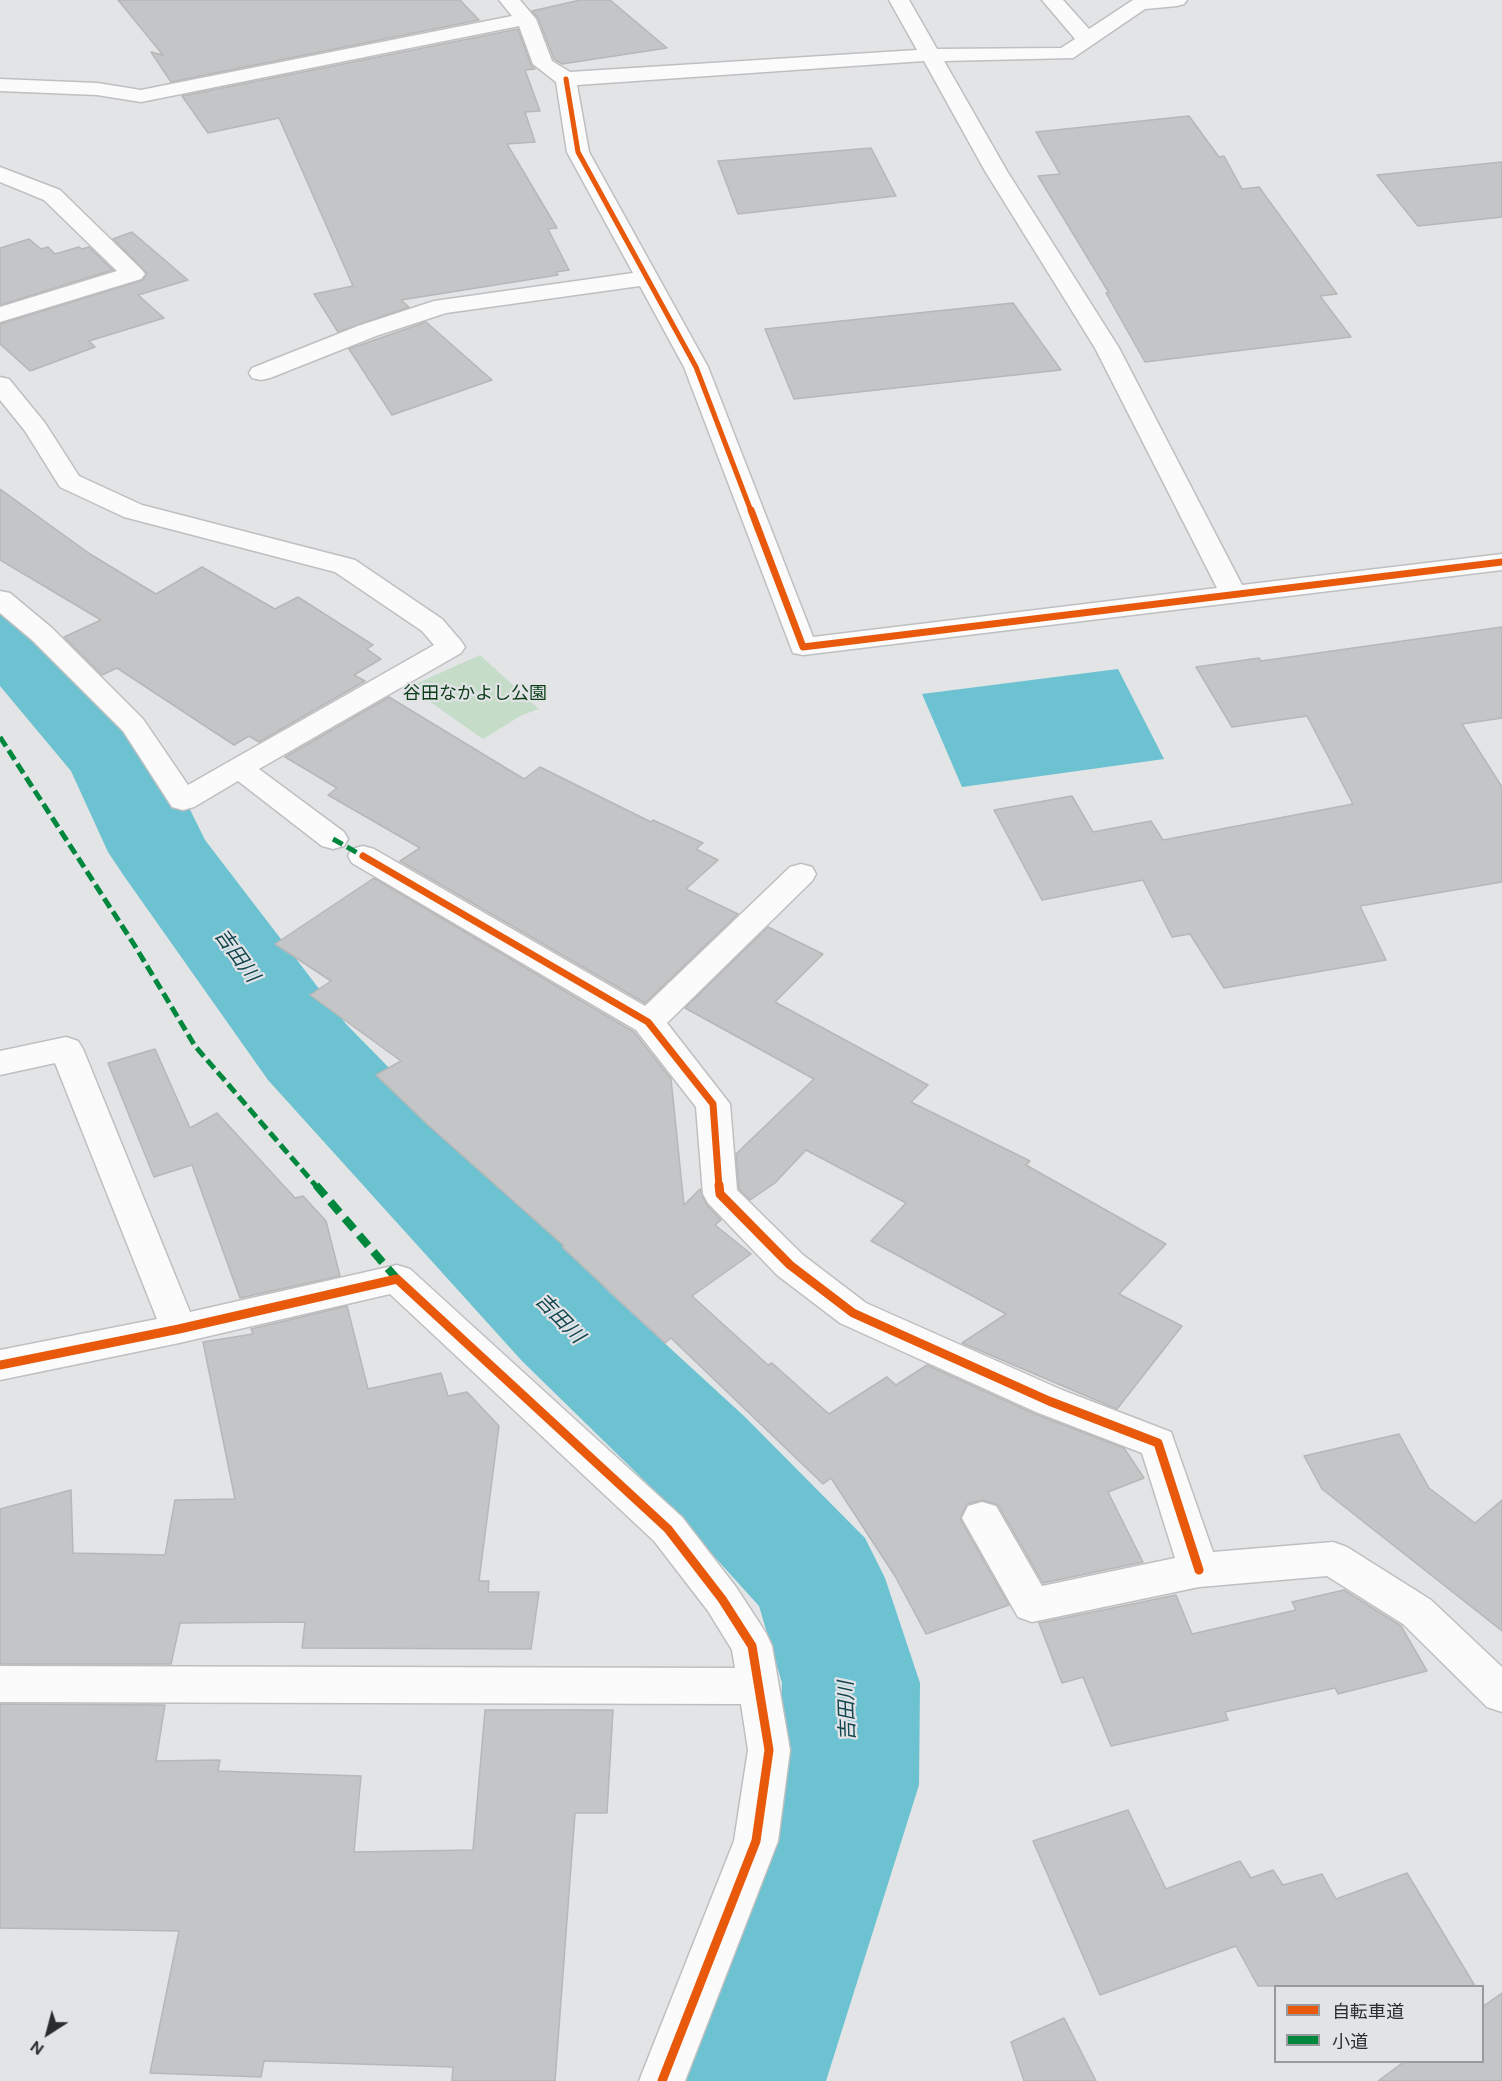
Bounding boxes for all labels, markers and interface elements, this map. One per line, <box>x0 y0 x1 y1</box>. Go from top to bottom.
park label: 谷田なかよし公園 <box>403 683 547 705</box>
water label: 吉田川 <box>209 925 263 987</box>
water label: 吉田川 <box>530 1289 588 1349</box>
water label: 吉田川 <box>835 1681 861 1741</box>
legend <box>1274 1985 1484 2063</box>
text: 自転車道 <box>1332 2000 1404 2024</box>
north arrow <box>18 2003 78 2063</box>
text: 小道 <box>1332 2030 1368 2054</box>
text: N <box>26 2036 48 2060</box>

